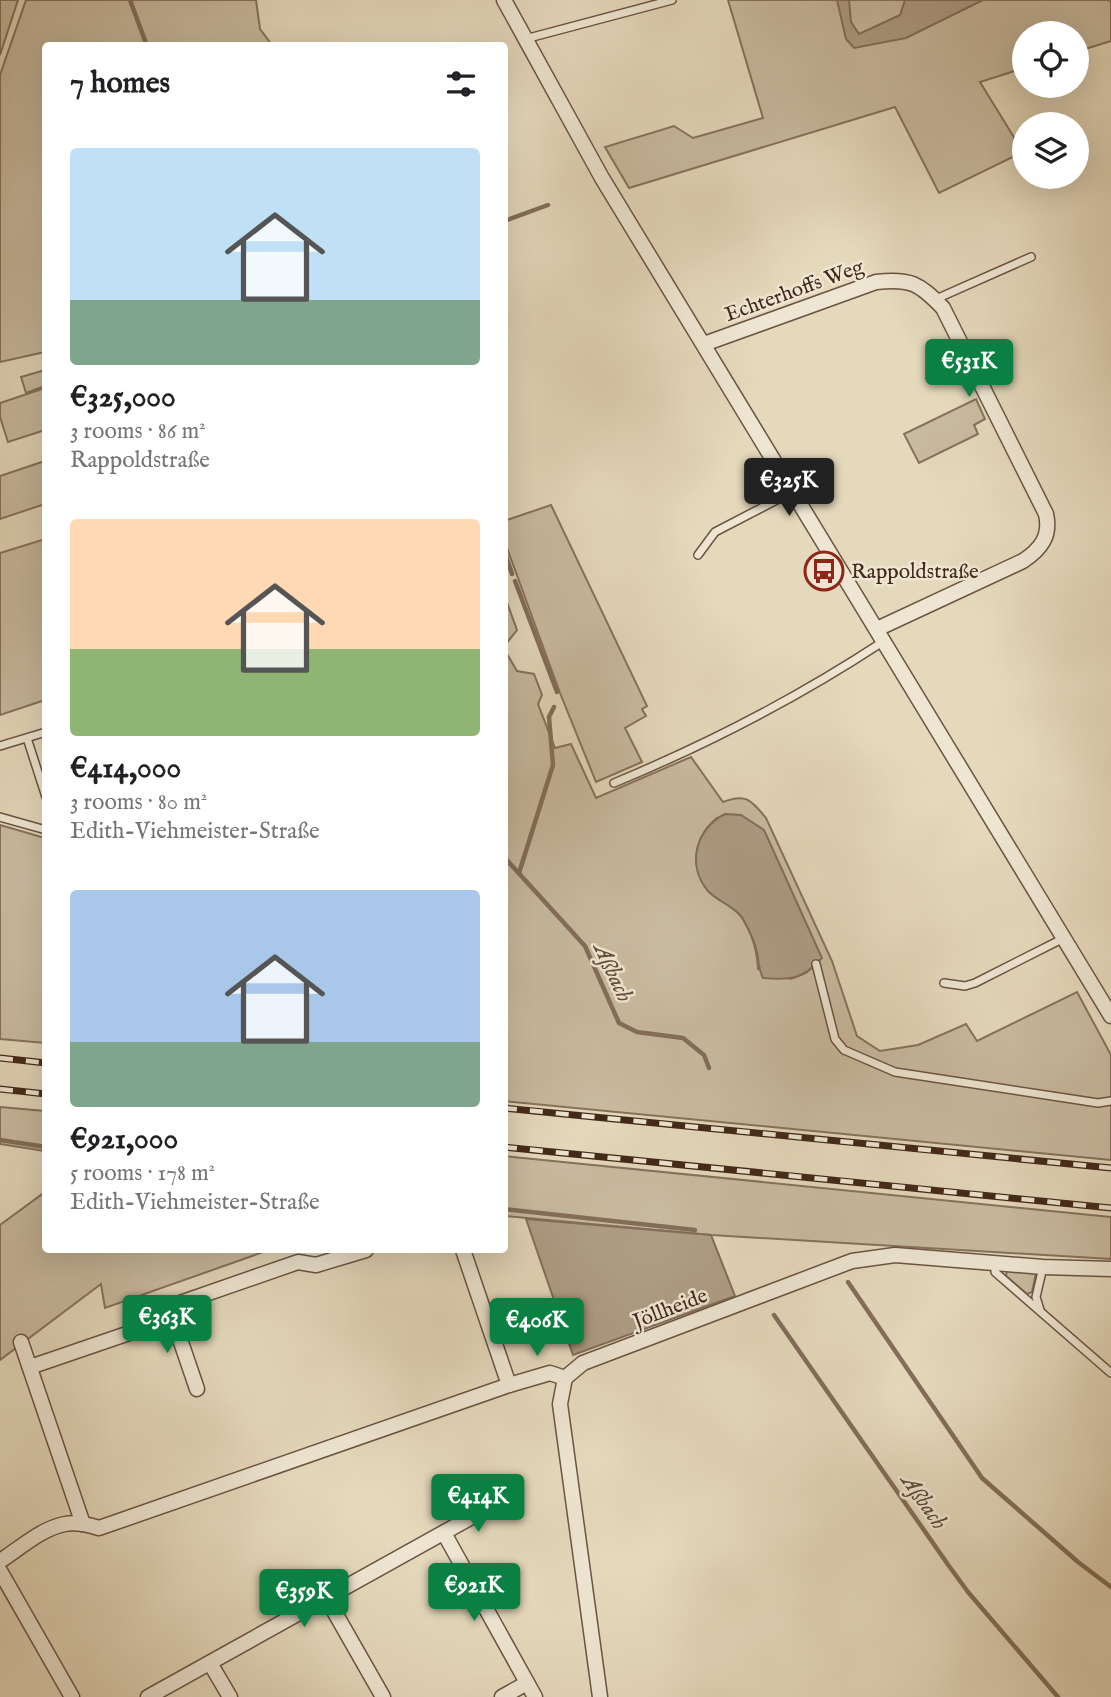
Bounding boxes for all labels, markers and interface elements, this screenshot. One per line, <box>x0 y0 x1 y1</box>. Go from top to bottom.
map controls <box>1012 21 1089 189</box>
button: locate <box>1012 21 1089 98</box>
text: 7 homes <box>70 65 170 103</box>
icon: filters <box>442 65 480 103</box>
button: layers <box>1012 112 1089 189</box>
icon: home <box>212 194 338 320</box>
street label: Echterhoffs Weg <box>721 254 868 329</box>
pin: €531K <box>920 340 1018 399</box>
text: €531K <box>941 347 997 376</box>
text: €325,000 <box>70 379 176 417</box>
text: 3 rooms · 86 m² <box>70 417 206 446</box>
text: Rappoldstraße <box>70 446 210 475</box>
pin: €325K <box>740 458 838 518</box>
text: €325K <box>760 466 818 495</box>
bus stop icon: Rappoldstraße <box>803 550 845 592</box>
place label: Rappoldstraße <box>851 559 979 586</box>
icon: home <box>212 565 338 691</box>
text: €414,000 <box>70 750 181 788</box>
text: 3 rooms · 80 m² <box>70 788 207 817</box>
text: Edith-Viehmeister-Straße <box>70 817 320 846</box>
icon: home <box>212 936 338 1062</box>
water label: Aßbach <box>586 937 639 1007</box>
text: €921,000 <box>70 1121 178 1159</box>
text: 5 rooms · 178 m² <box>70 1159 215 1188</box>
text: Edith-Viehmeister-Straße <box>70 1188 320 1217</box>
street label: Jöllheide <box>627 1283 712 1337</box>
pin: €363K <box>118 1296 216 1355</box>
pin: €406K <box>488 1298 586 1358</box>
text: €363K <box>139 1303 196 1332</box>
text: €406K <box>506 1306 568 1335</box>
water label: Aßbach <box>893 1467 954 1536</box>
pin: €414K <box>429 1474 527 1534</box>
text: €414K <box>447 1482 509 1511</box>
pin: €921K <box>425 1564 523 1623</box>
pin: €359K <box>255 1570 353 1629</box>
text: €921K <box>444 1571 504 1600</box>
text: €359K <box>275 1577 333 1606</box>

